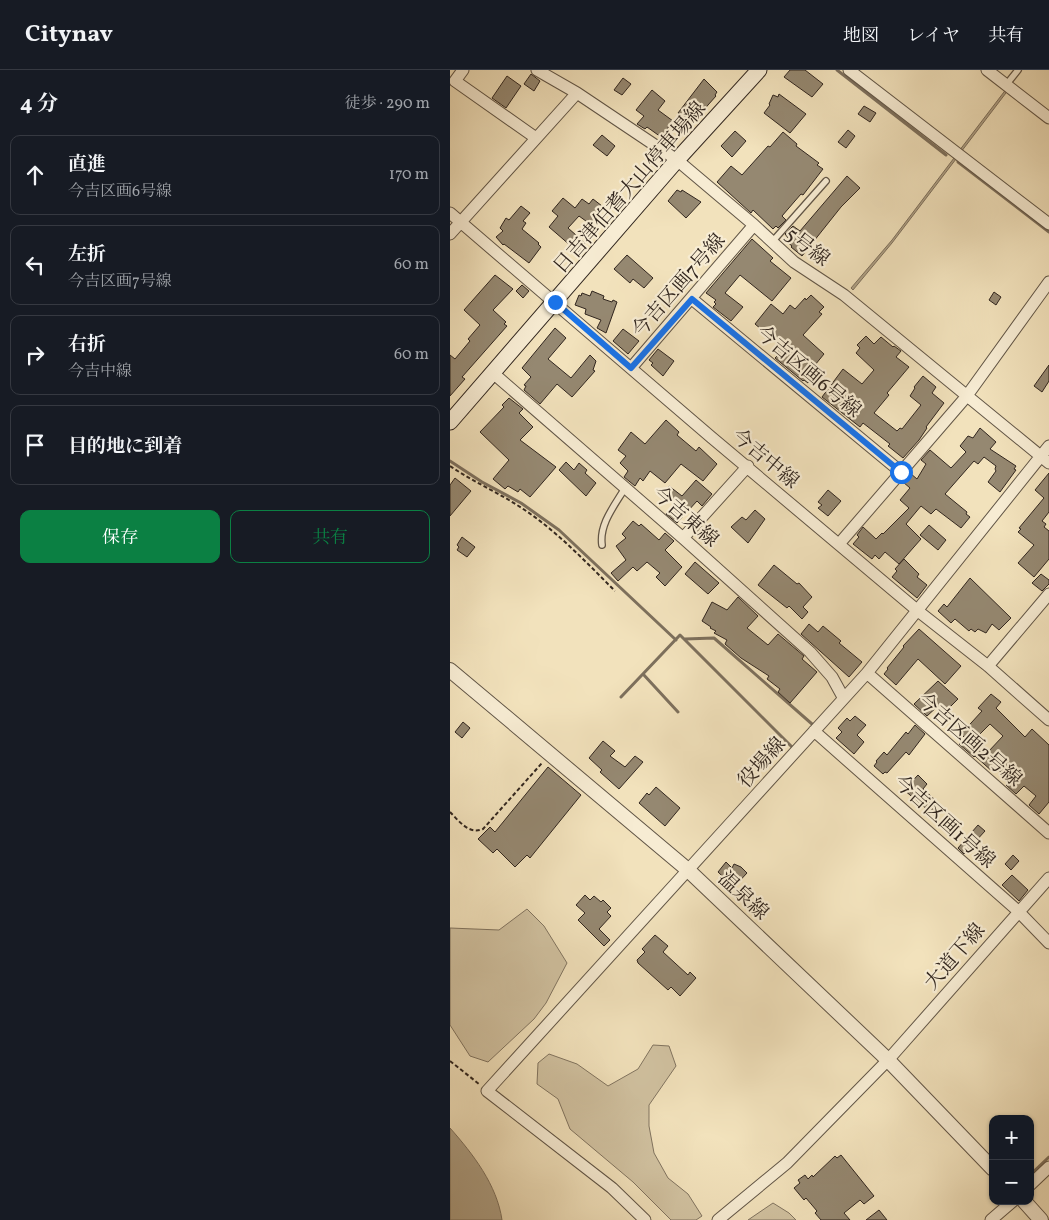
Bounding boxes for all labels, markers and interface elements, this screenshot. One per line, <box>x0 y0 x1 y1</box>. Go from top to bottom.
text: Citynav <box>25 18 113 52</box>
text: 地図 <box>843 24 879 49</box>
text: レイヤ <box>907 24 960 49</box>
text: 共有 <box>988 24 1024 49</box>
text: 4 分 <box>20 90 58 119</box>
text: 徒歩 · 290 m <box>344 93 430 115</box>
street label: 日吉津伯耆大山停車場線 <box>548 96 713 281</box>
text: 直進 <box>68 152 106 178</box>
icon: ahead <box>21 161 49 189</box>
text: 170 m <box>389 164 429 186</box>
text: 今吉区画6号線 <box>68 181 172 203</box>
street label: 5号線 <box>779 221 835 274</box>
street label: 今吉区画7号線 <box>626 228 733 344</box>
text: 左折 <box>68 242 106 268</box>
icon: left <box>21 251 49 279</box>
text: 60 m <box>394 254 429 276</box>
text: 今吉区画7号線 <box>68 271 172 293</box>
route end <box>544 291 567 314</box>
street label: 今吉区画6号線 <box>749 320 867 425</box>
text: 右折 <box>68 332 106 358</box>
icon: right <box>21 341 49 369</box>
text: 60 m <box>394 344 429 366</box>
text: 今吉中線 <box>68 361 132 383</box>
street label: 今吉中線 <box>725 423 804 496</box>
icon: arrive <box>21 431 49 459</box>
text: 目的地に到着 <box>68 434 182 460</box>
route start <box>890 461 913 484</box>
street label: 今吉東線 <box>645 481 724 554</box>
button: 保存 <box>20 510 220 563</box>
button: 共有 <box>230 510 430 563</box>
street label: 今吉区画2号線 <box>910 687 1027 794</box>
street label: 役場線 <box>732 732 793 795</box>
street label: 今吉区画1号線 <box>887 769 1001 876</box>
street label: 温泉線 <box>711 866 774 927</box>
street label: 大道下線 <box>919 918 992 997</box>
map controls <box>989 1115 1034 1205</box>
button: + <box>989 1115 1034 1160</box>
button: − <box>989 1160 1034 1205</box>

